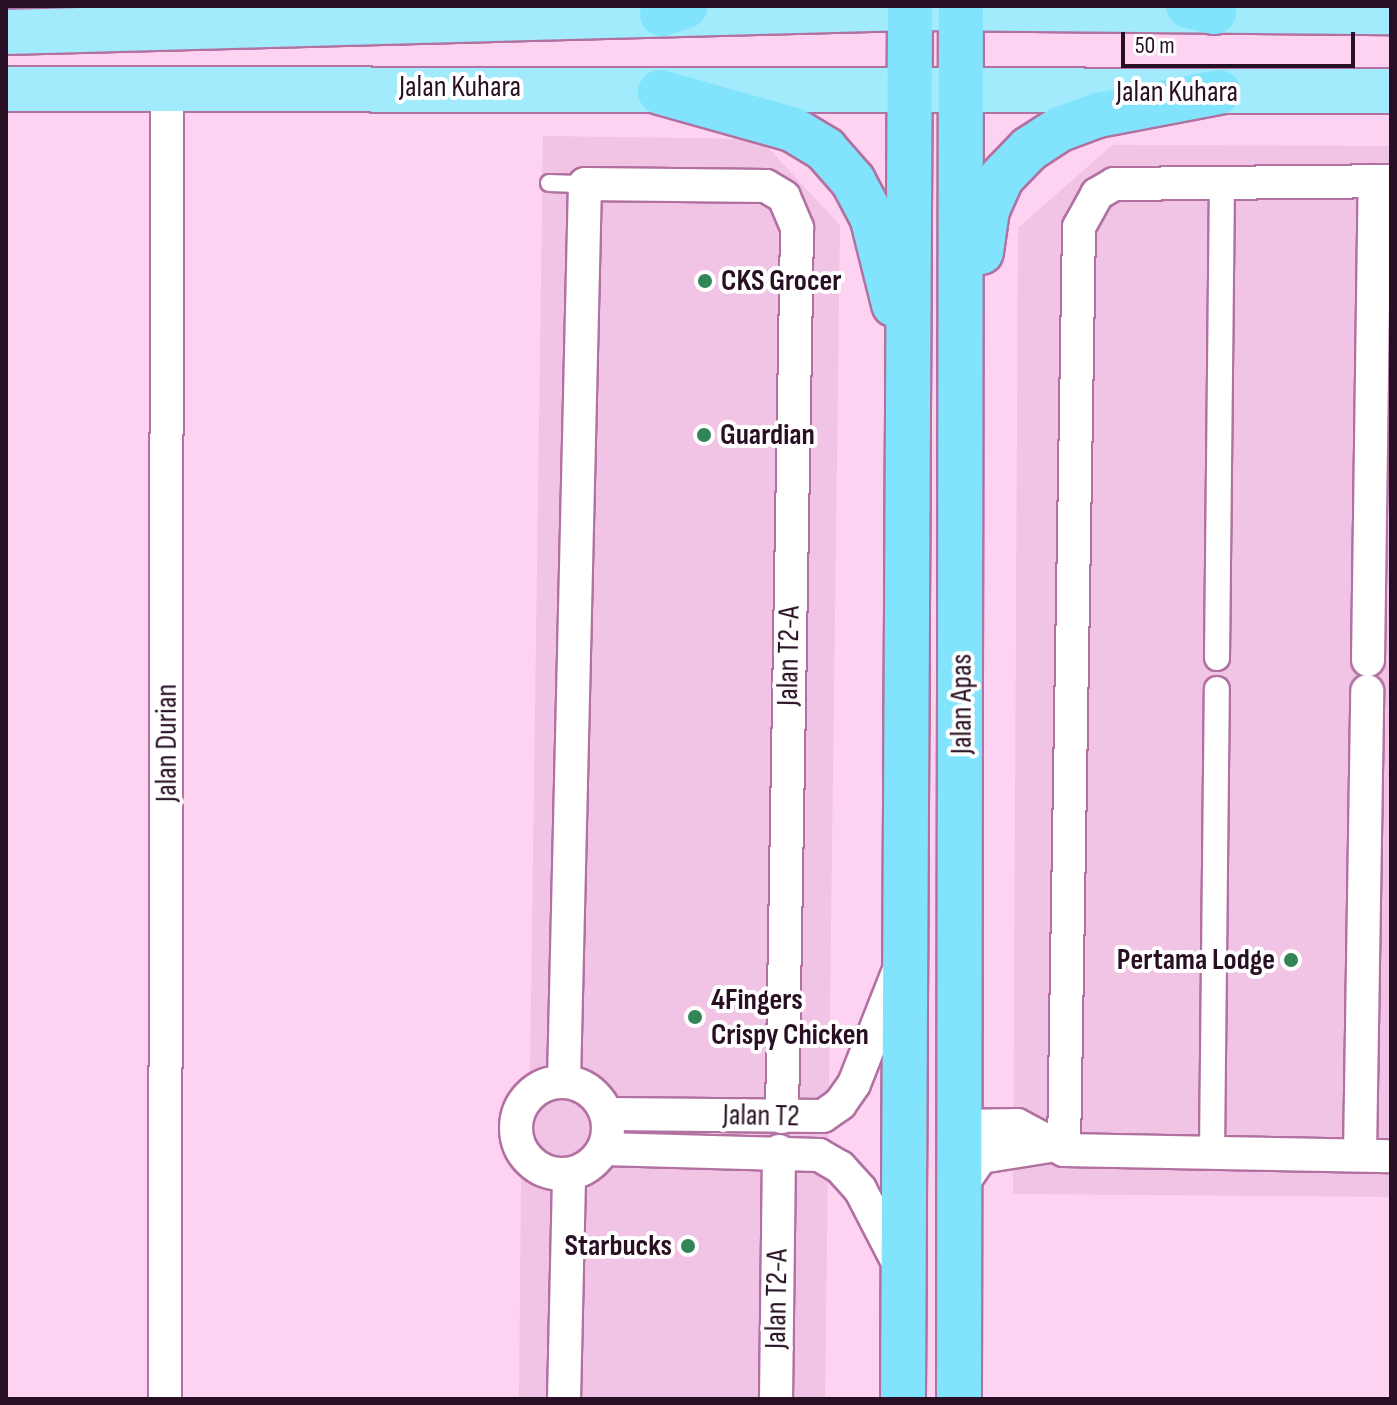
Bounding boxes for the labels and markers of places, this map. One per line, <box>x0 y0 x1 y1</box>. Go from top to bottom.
place label: CKS Grocer <box>721 263 842 299</box>
marker: CKS Grocer <box>696 272 714 290</box>
place label: Guardian <box>720 417 815 453</box>
marker: Guardian <box>695 426 713 444</box>
place label: Pertama Lodge <box>1117 942 1275 978</box>
marker: Pertama Lodge <box>1282 951 1300 969</box>
place label: 4Fingers Crispy Chicken <box>711 982 869 1052</box>
marker: 4Fingers Crispy Chicken <box>686 1008 704 1026</box>
place label: Starbucks <box>565 1228 672 1264</box>
marker: Starbucks <box>679 1237 697 1255</box>

